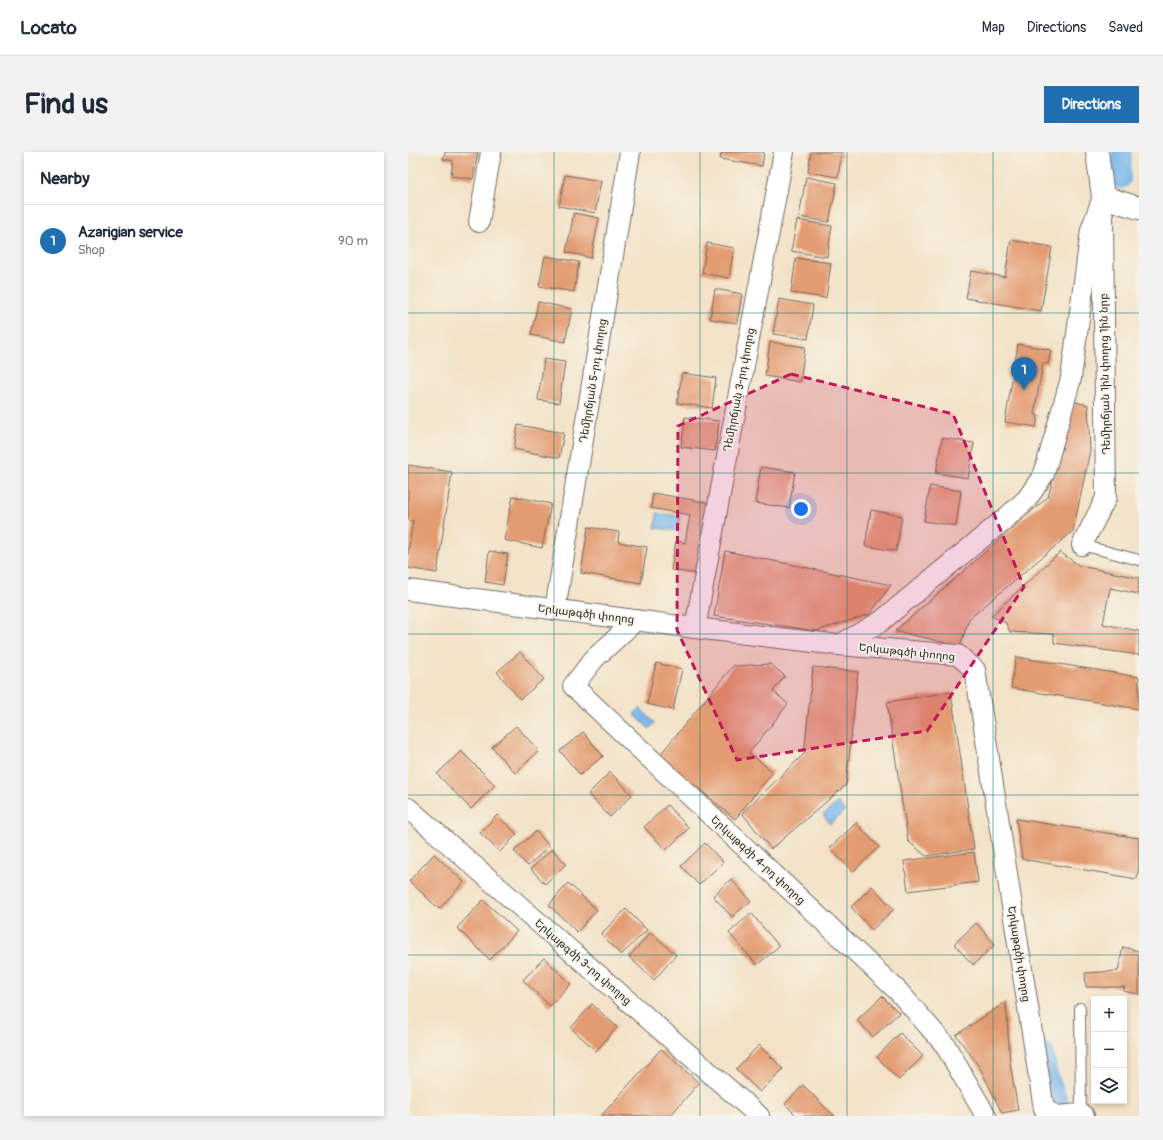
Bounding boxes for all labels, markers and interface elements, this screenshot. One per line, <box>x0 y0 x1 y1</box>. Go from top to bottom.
text: Locato <box>20 16 77 40</box>
text: Map <box>982 19 1005 36</box>
text: Directions <box>1027 19 1086 36</box>
text: Saved <box>1108 19 1143 36</box>
button: Directions <box>1044 86 1139 123</box>
text: Find us <box>24 87 108 122</box>
text: Nearby <box>40 168 89 189</box>
text: Azarigian service <box>78 223 183 242</box>
text: 1 <box>50 233 56 249</box>
text: 90 m <box>338 233 368 249</box>
text: Shop <box>78 242 105 258</box>
street label: Դեմիրճյան 1ին փողոց 1ին նրբ <box>1097 293 1113 455</box>
street label: Դեմիրճյան 5-րդ փողոց <box>577 318 609 444</box>
street label: Դեմիրճյան 3-րդ փողոց <box>721 327 757 453</box>
pin: 1 <box>1011 357 1037 390</box>
your location <box>791 499 811 519</box>
street label: Երկաթգծի փողոց <box>537 602 635 626</box>
street label: Երկաթգծի փողոց <box>858 640 956 664</box>
street label: Երկաթգծի 4-րդ փողոց <box>708 813 808 907</box>
street label: Երկաթգծի փողոց <box>1005 905 1033 1003</box>
street label: Երկաթգծի 3-րդ փողոց <box>532 916 634 1008</box>
map controls <box>1091 996 1127 1104</box>
button: + <box>1091 996 1127 1032</box>
button: − <box>1091 1032 1127 1068</box>
button: layers <box>1091 1068 1127 1104</box>

